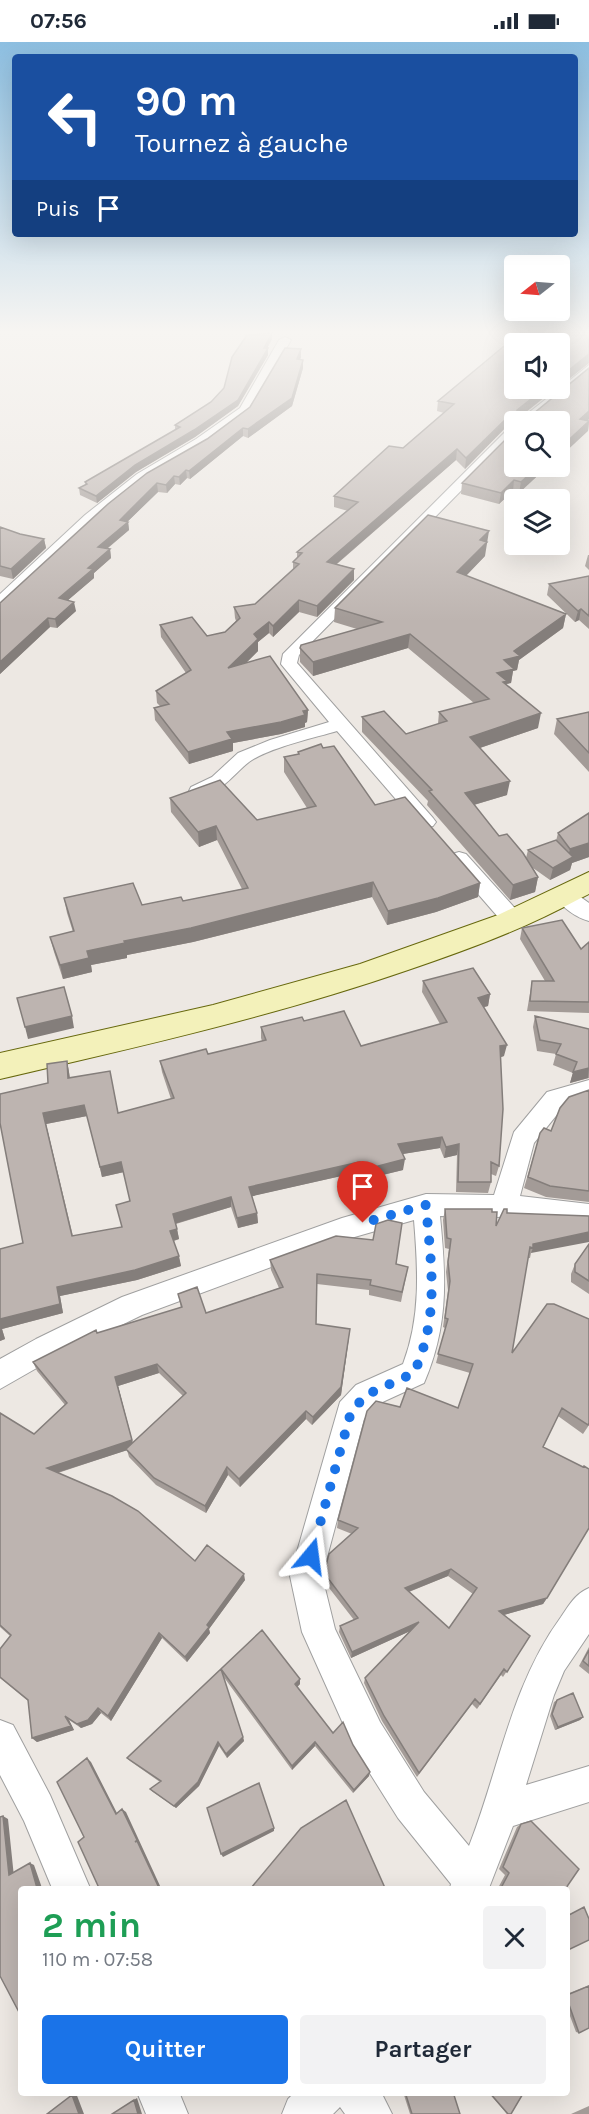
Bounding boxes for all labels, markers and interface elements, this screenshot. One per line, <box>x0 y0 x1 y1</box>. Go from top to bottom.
text: 07:56 <box>30 8 87 34</box>
text: 90 m <box>135 76 238 126</box>
icon: left <box>36 78 114 156</box>
text: Tournez à gauche <box>135 127 348 159</box>
icon: arrive <box>92 192 125 225</box>
text: Puis <box>36 196 80 222</box>
north arrow <box>504 255 570 321</box>
map controls <box>504 255 570 555</box>
button: sound <box>504 333 570 399</box>
button: search <box>504 411 570 477</box>
button: layers <box>504 489 570 555</box>
pin <box>337 1161 388 1223</box>
icon: arrive <box>346 1170 379 1203</box>
position arrow <box>279 1524 343 1588</box>
text: 2 min <box>42 1904 141 1946</box>
button: close <box>483 1906 546 1969</box>
text: 110 m · 07:58 <box>42 1948 153 1971</box>
button: Quitter <box>42 2015 288 2084</box>
button: Partager <box>300 2015 546 2084</box>

